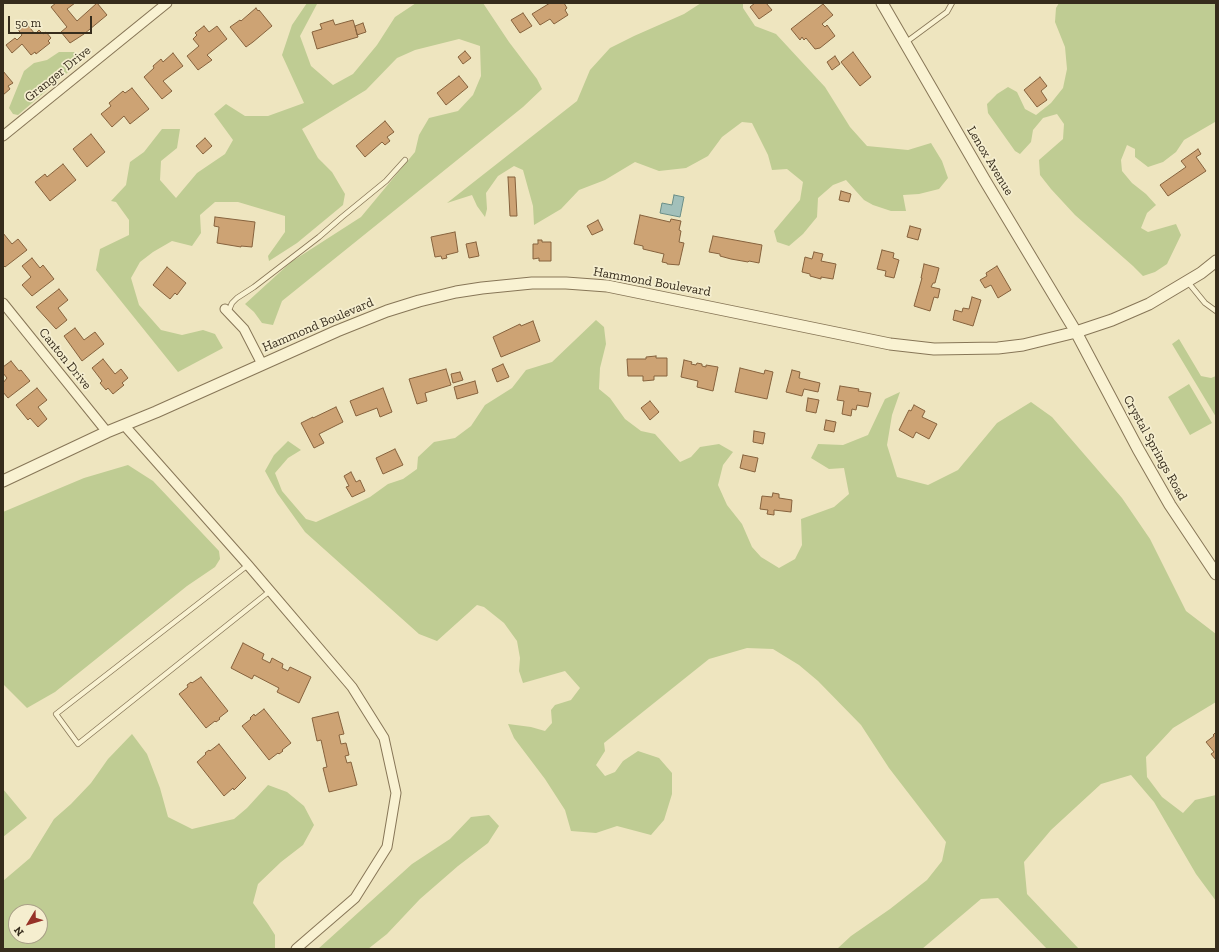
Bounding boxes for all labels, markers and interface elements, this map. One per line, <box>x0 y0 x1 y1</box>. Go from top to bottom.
scale bar <box>10 8 94 34</box>
text: 50 m <box>15 16 41 30</box>
street label: Granger Drive <box>22 43 94 105</box>
street label: Lenox Avenue <box>963 124 1017 198</box>
street label: Hammond Boulevard <box>592 264 712 300</box>
street label: Hammond Boulevard <box>260 295 376 355</box>
street label: Canton Drive <box>35 325 95 393</box>
street label: Crystal Springs Road <box>1120 393 1190 503</box>
north arrow <box>8 904 48 944</box>
text: N <box>11 924 27 938</box>

